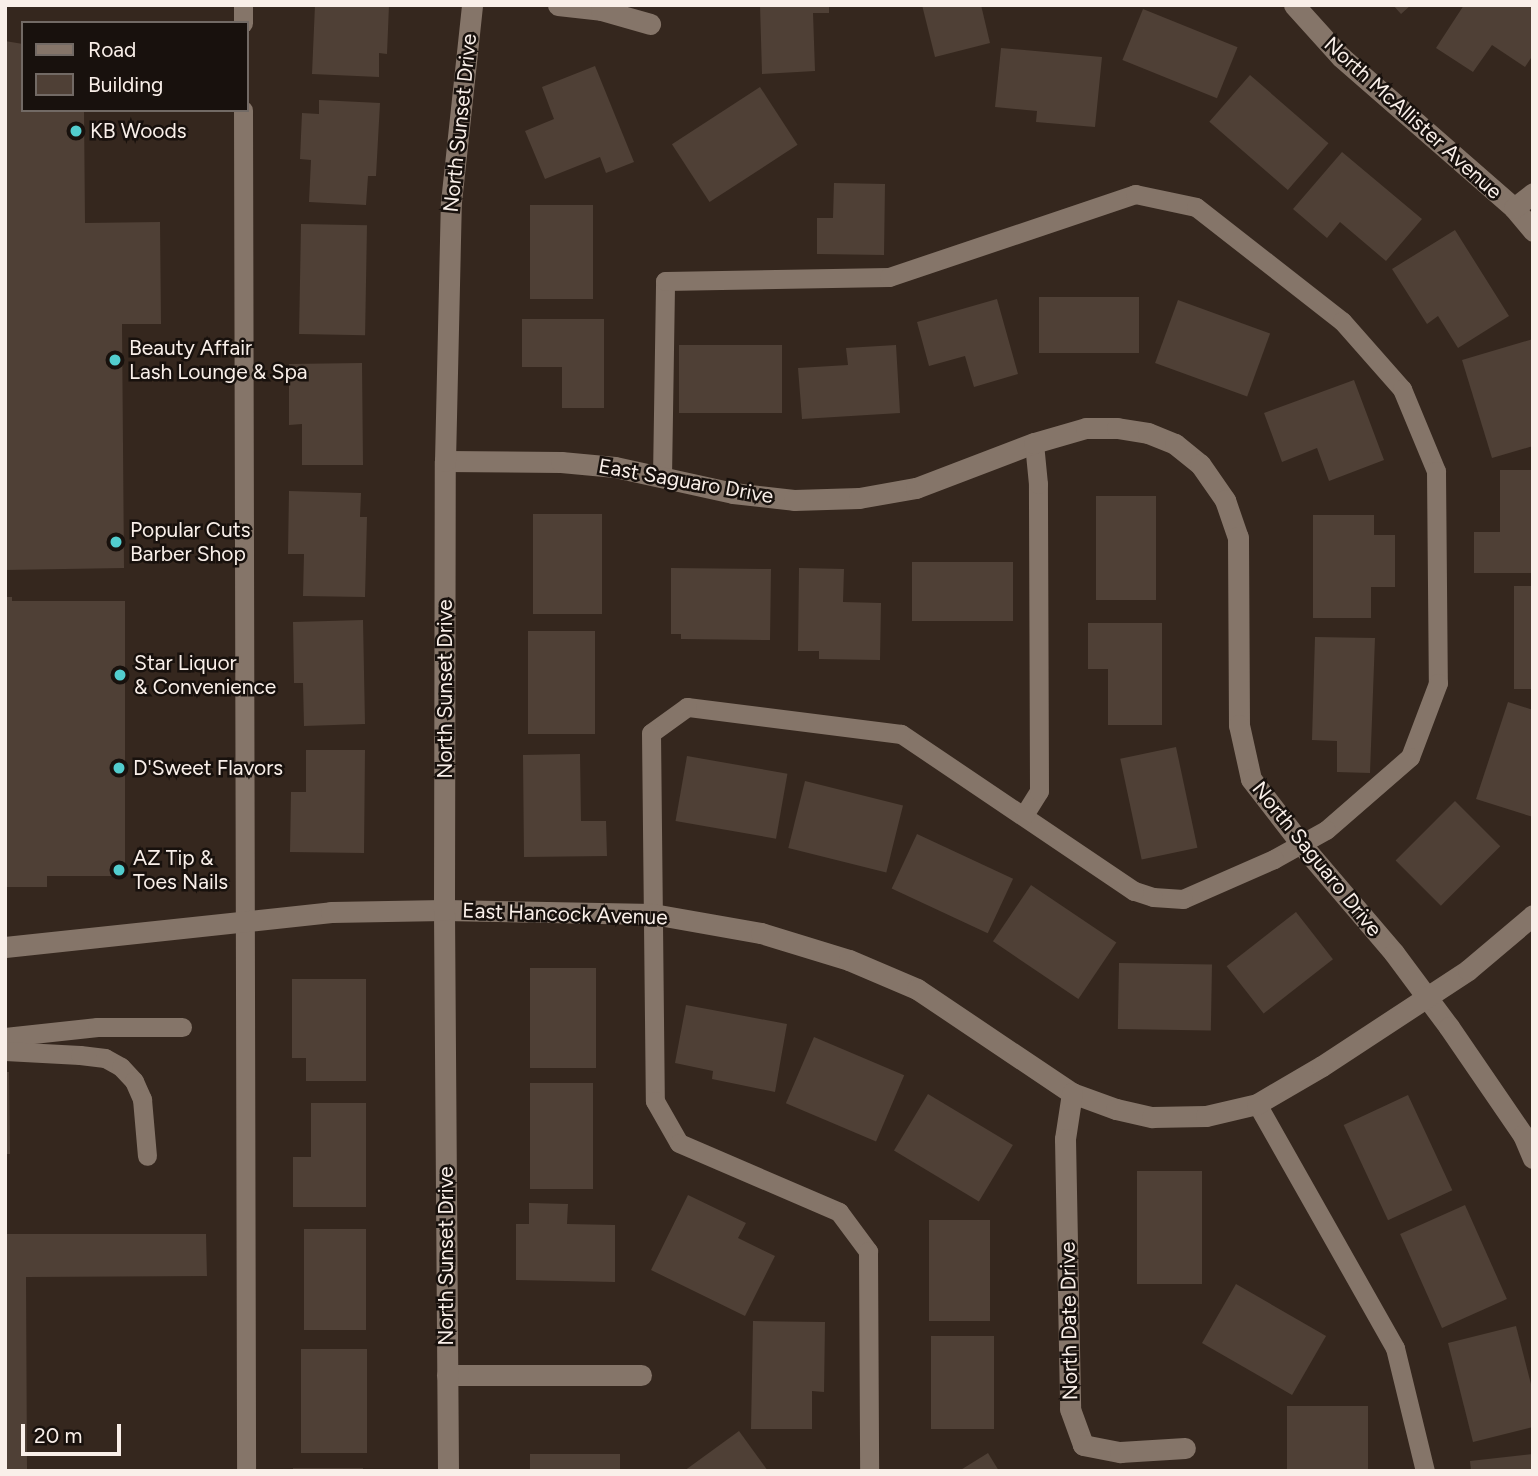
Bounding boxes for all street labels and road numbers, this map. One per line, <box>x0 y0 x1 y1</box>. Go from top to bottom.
street label: North Sunset Drive <box>438 32 482 214</box>
street label: North McAllister Avenue <box>1319 32 1507 204</box>
street label: East Saguaro Drive <box>596 453 776 509</box>
street label: North Sunset Drive <box>432 599 458 779</box>
street label: North Saguaro Drive <box>1247 777 1387 941</box>
street label: East Hancock Avenue <box>462 898 668 930</box>
street label: North Sunset Drive <box>433 1166 459 1346</box>
street label: North Date Drive <box>1055 1241 1083 1401</box>

